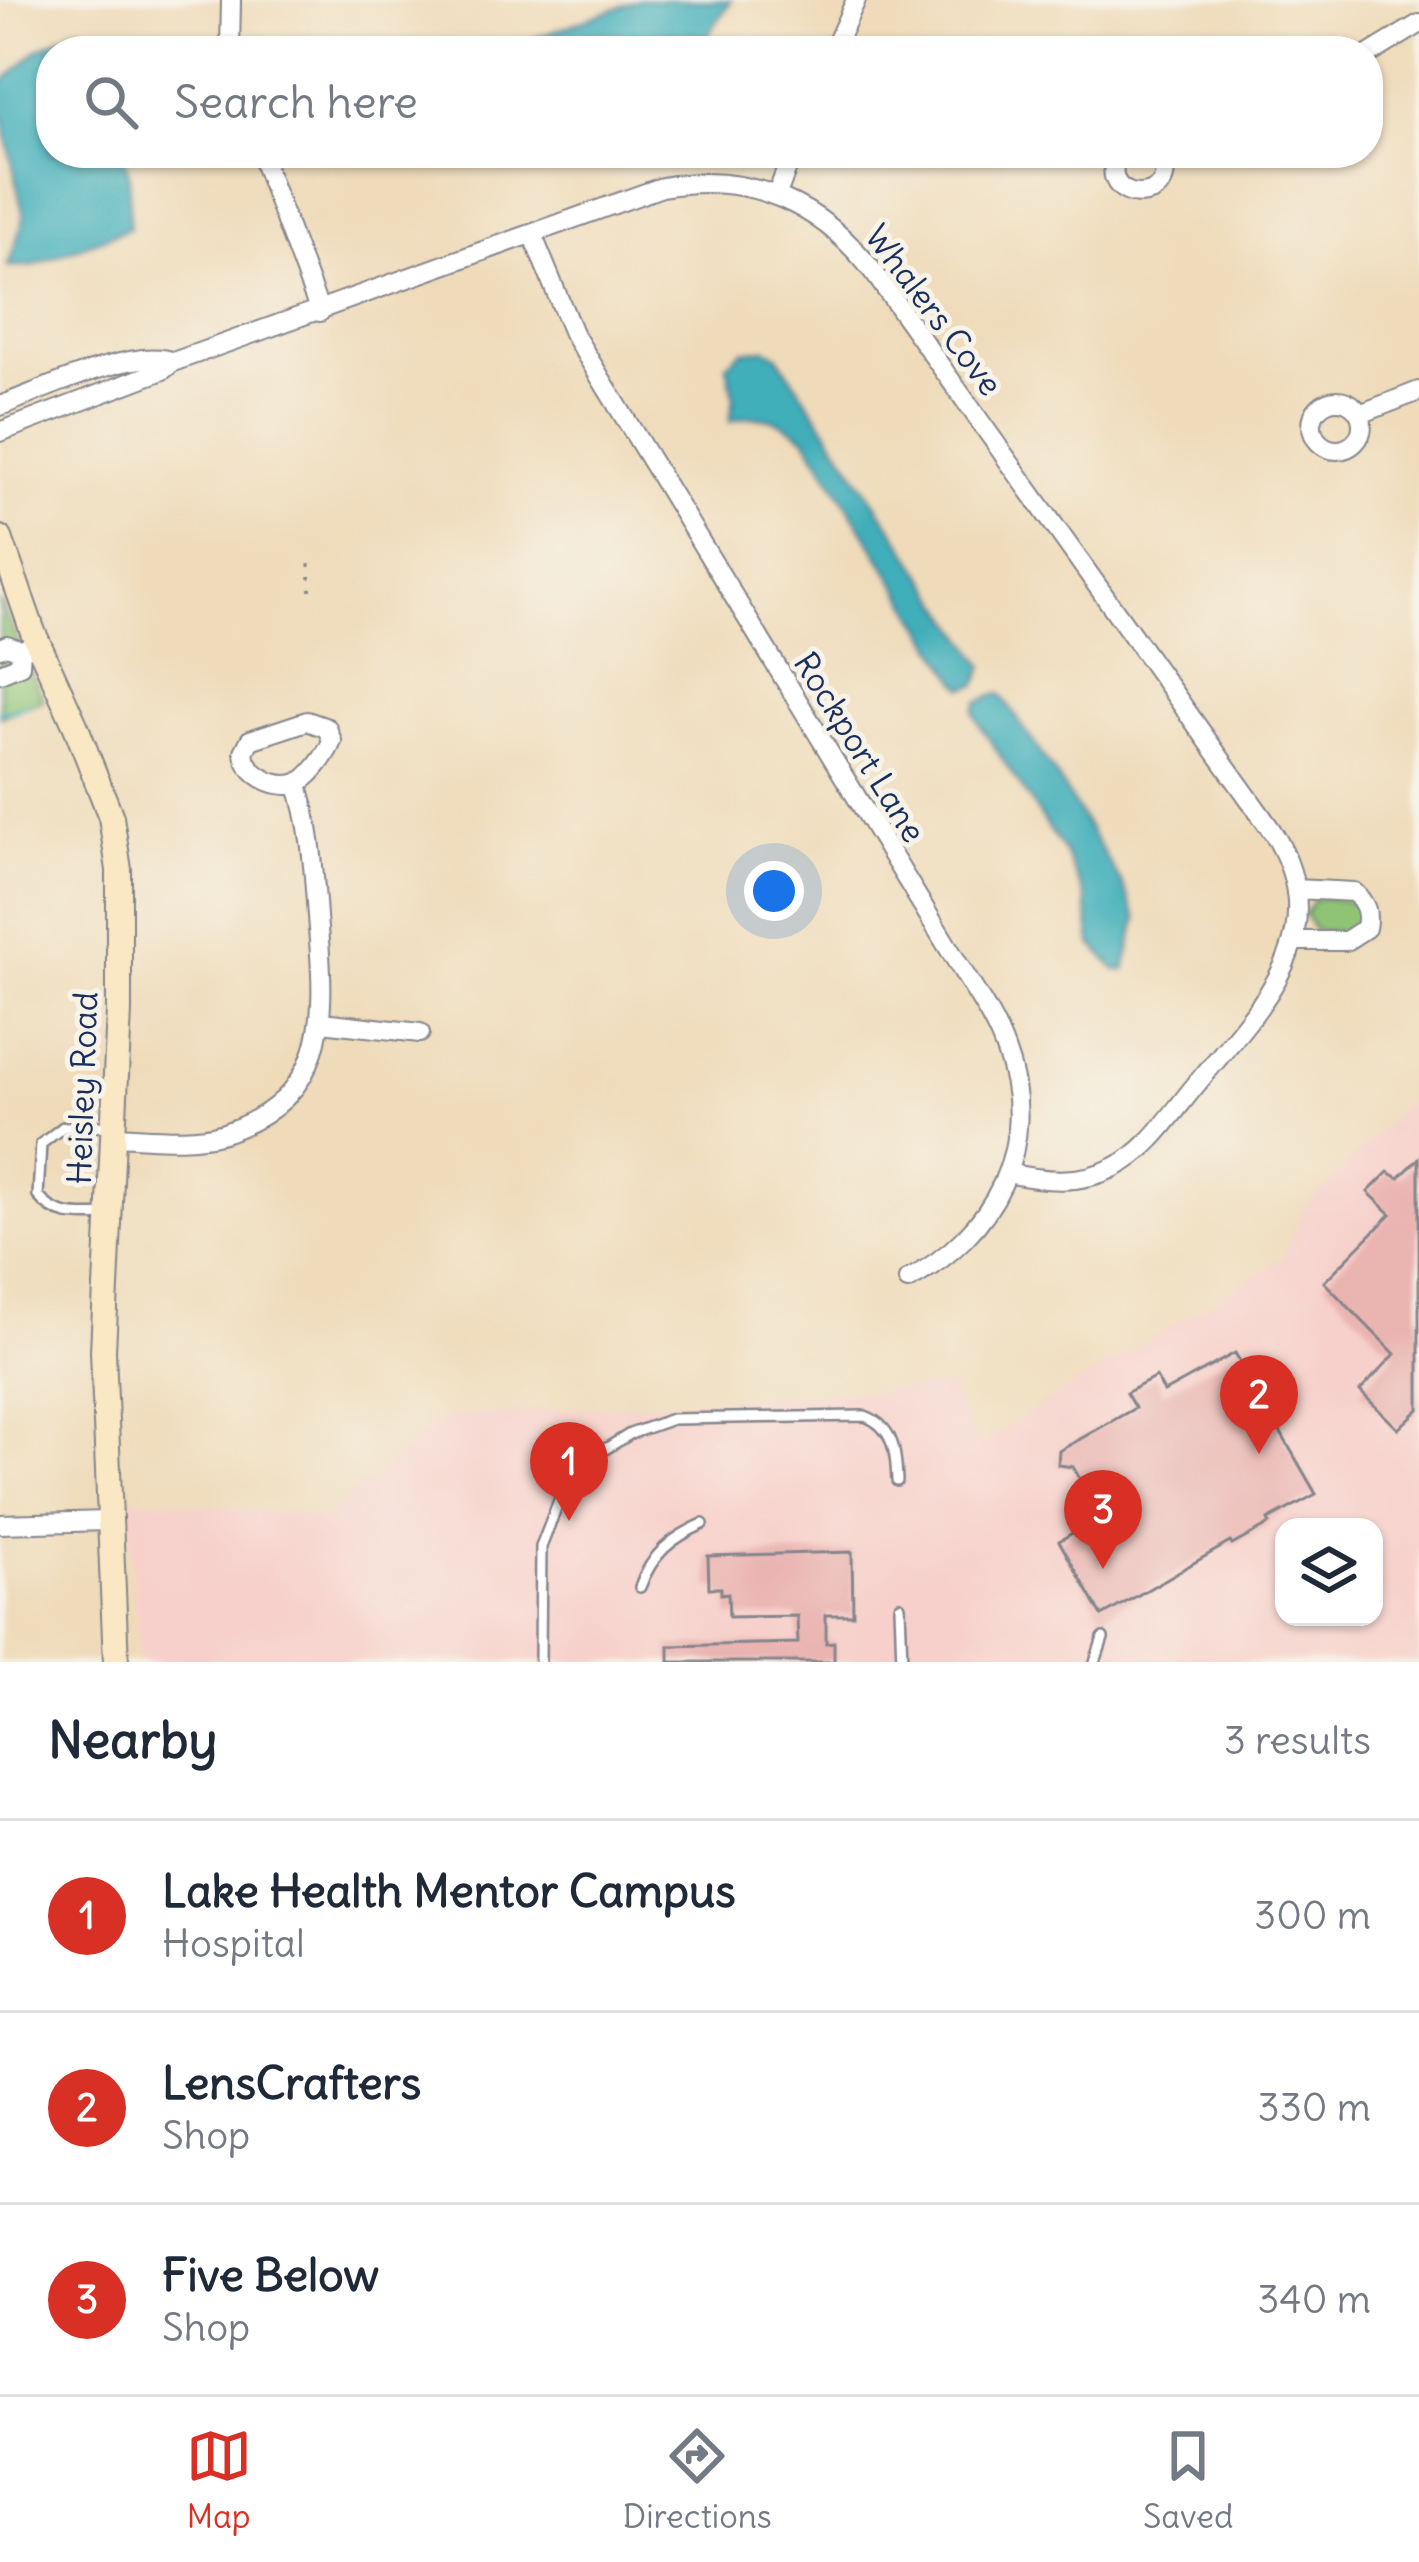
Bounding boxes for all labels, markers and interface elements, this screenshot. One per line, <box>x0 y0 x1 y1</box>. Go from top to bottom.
search box <box>36 36 1383 168</box>
icon: search <box>78 69 144 135</box>
text: Search here <box>174 74 418 130</box>
street label: Whalers Cove <box>856 216 1012 404</box>
street label: Rockport Lane <box>785 644 935 850</box>
your location <box>744 861 804 921</box>
street label: Heisley Road <box>58 991 106 1185</box>
pin: 2 <box>1220 1355 1298 1454</box>
pin: 1 <box>530 1422 608 1521</box>
pin: 3 <box>1064 1470 1142 1569</box>
map controls <box>1275 1518 1383 1626</box>
button: layers <box>1275 1518 1383 1626</box>
text: Nearby <box>48 1708 217 1772</box>
text: 3 results <box>1224 1716 1371 1765</box>
text: Lake Health Mentor Campus <box>162 1863 736 1919</box>
text: 1 <box>79 1891 95 1940</box>
text: 300 m <box>1254 1891 1371 1940</box>
text: Hospital <box>162 1919 305 1968</box>
text: LensCrafters <box>162 2055 421 2111</box>
text: 2 <box>76 2083 98 2132</box>
text: 330 m <box>1258 2083 1371 2132</box>
text: Shop <box>162 2111 250 2160</box>
text: Five Below <box>162 2247 379 2303</box>
text: 3 <box>76 2275 98 2324</box>
text: 340 m <box>1257 2275 1371 2324</box>
text: Shop <box>162 2303 250 2352</box>
tab: Map <box>186 2423 252 2537</box>
tab: Directions <box>623 2423 772 2537</box>
tab: Saved <box>1143 2423 1233 2537</box>

